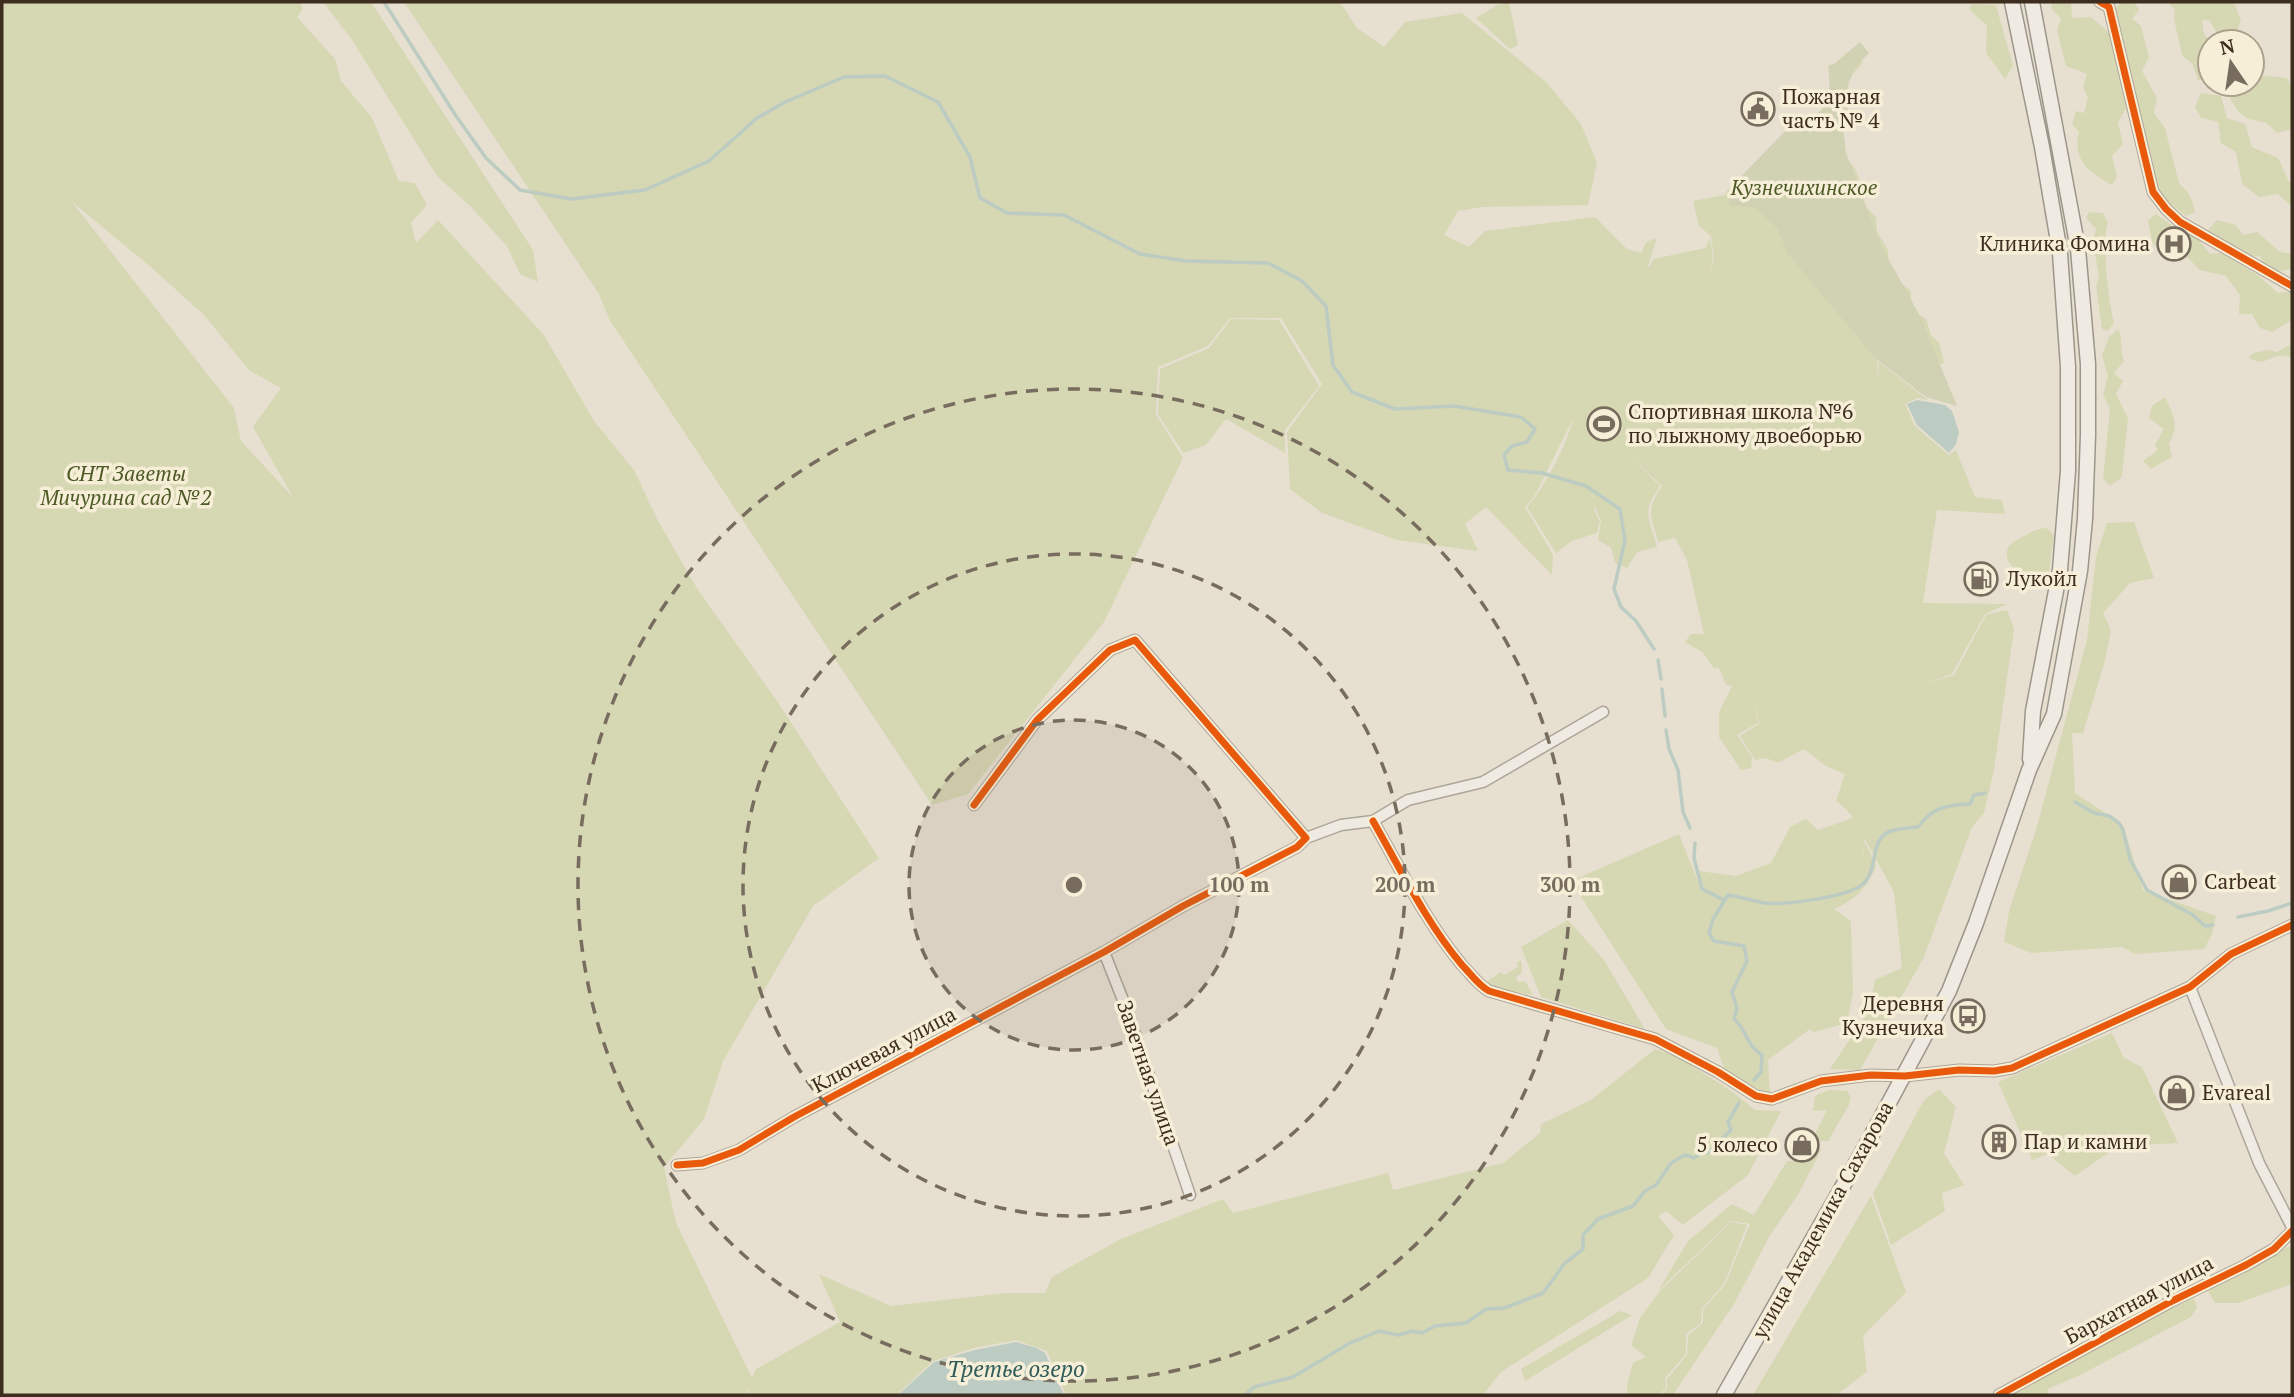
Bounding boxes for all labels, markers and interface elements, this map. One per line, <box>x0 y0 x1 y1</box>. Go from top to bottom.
north arrow <box>2196 28 2266 98</box>
text: N <box>2217 32 2237 60</box>
place label: Пожарная часть № 4 <box>1782 82 1881 134</box>
public building icon: Пожарная часть № 4 <box>1739 90 1777 128</box>
park label: Кузнечихинское <box>1730 173 1878 201</box>
hospital icon: Клиника Фомина <box>2155 225 2193 263</box>
place label: Клиника Фомина <box>1980 229 2150 257</box>
place label: Спортивная школа №6 по лыжному двоеборью <box>1628 397 1862 449</box>
sports icon: Спортивная школа №6 по лыжному двоеборью <box>1585 405 1623 443</box>
park label: СНТ Заветы Мичурина сад №2 <box>40 459 211 511</box>
fuel station icon: Лукойл <box>1962 560 2000 598</box>
place label: Лукойл <box>2005 564 2077 592</box>
shop icon: Carbeat <box>2160 863 2198 901</box>
place label: Carbeat <box>2204 867 2277 895</box>
text: 100 m <box>1209 870 1270 898</box>
text: 200 m <box>1375 870 1436 898</box>
text: 300 m <box>1540 870 1601 898</box>
centre of rings <box>1062 873 1086 897</box>
place label: Деревня Кузнечиха <box>1842 989 1944 1041</box>
street label: Заветная улица <box>1111 996 1187 1149</box>
bus stop icon: Деревня Кузнечиха <box>1949 997 1987 1035</box>
street label: Ключевая улица <box>807 999 961 1099</box>
shop icon: Evareal <box>2158 1074 2196 1112</box>
place label: Evareal <box>2202 1078 2271 1106</box>
street label: улица Академика Сахарова <box>1745 1095 1899 1344</box>
building icon: Пар и камни <box>1980 1123 2018 1161</box>
shop icon: 5 колесо <box>1783 1126 1821 1164</box>
place label: Пар и камни <box>2024 1127 2148 1155</box>
place label: 5 колесо <box>1696 1130 1778 1158</box>
street label: Бархатная улица <box>2059 1248 2218 1350</box>
water label: Третье озеро <box>947 1353 1085 1384</box>

